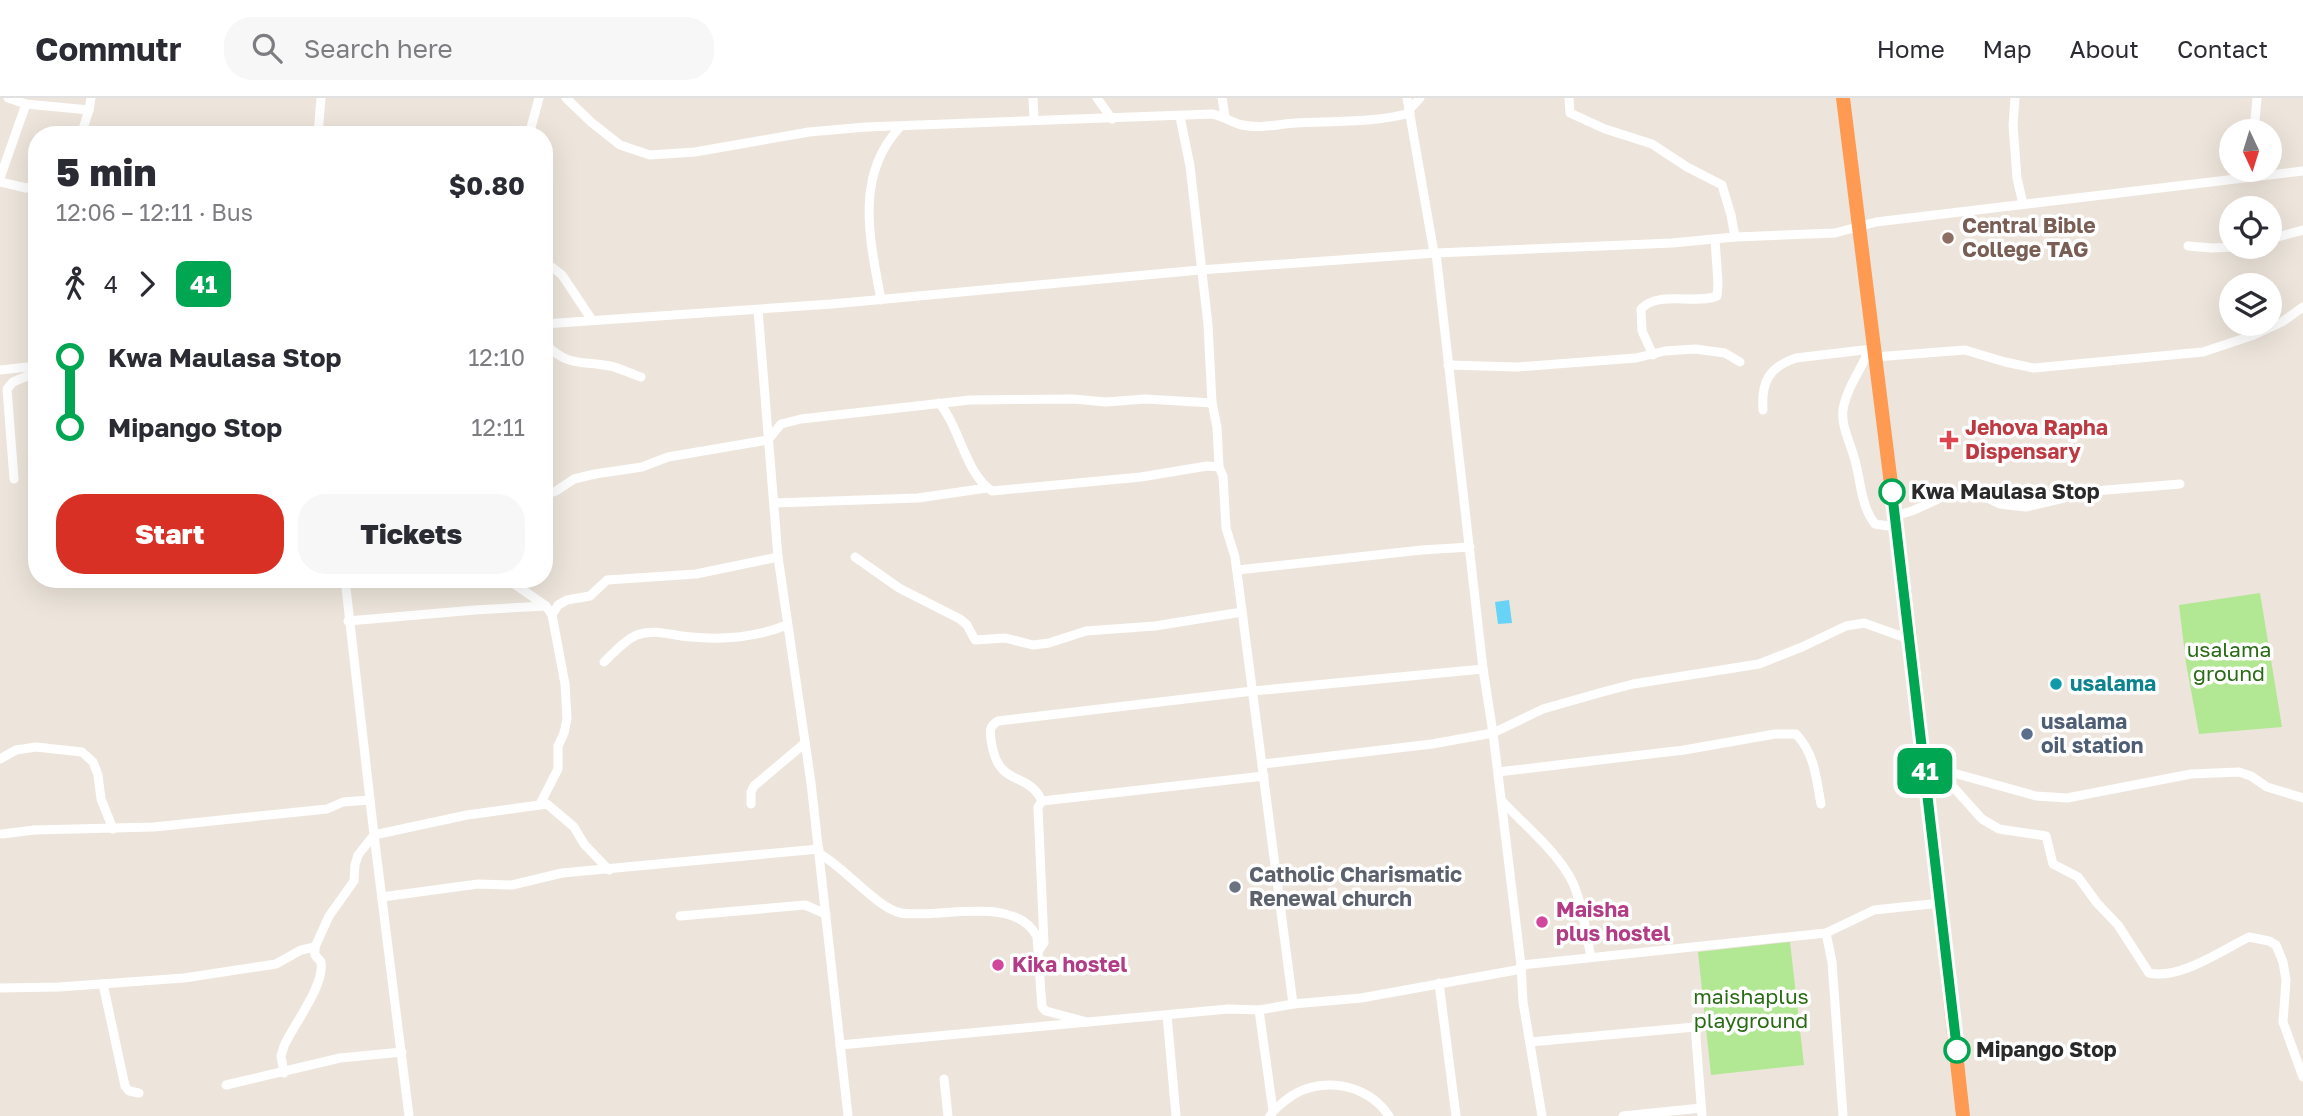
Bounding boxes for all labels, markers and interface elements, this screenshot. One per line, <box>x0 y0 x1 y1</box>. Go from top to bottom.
search box <box>224 17 714 80</box>
text: Commutr <box>35 29 182 68</box>
icon: search <box>248 29 286 67</box>
text: Search here <box>304 33 453 64</box>
text: Home <box>1877 34 1945 63</box>
text: Map <box>1983 34 2032 63</box>
text: About <box>2070 34 2139 63</box>
text: Contact <box>2177 34 2268 63</box>
north arrow <box>2219 119 2282 182</box>
map controls <box>2219 119 2282 336</box>
text: 5 min <box>56 149 156 194</box>
text: $0.80 <box>449 170 525 201</box>
button: locate <box>2219 196 2282 259</box>
text: 12:06 – 12:11 · Bus <box>56 198 253 226</box>
place label: Central Bible College TAG <box>1962 212 2096 262</box>
marker: Central Bible College TAG <box>1940 230 1956 246</box>
icon: walk <box>56 265 94 303</box>
icon: forward <box>128 265 166 303</box>
text: 41 <box>190 269 217 298</box>
text: 4 <box>104 270 118 298</box>
button: layers <box>2219 273 2282 336</box>
text: Kwa Maulasa Stop <box>108 342 342 373</box>
text: 12:10 <box>468 343 525 371</box>
text: Mipango Stop <box>108 412 282 443</box>
text: 12:11 <box>471 413 525 441</box>
place label: Jehova Rapha Dispensary <box>1965 414 2108 464</box>
marker: Jehova Rapha Dispensary <box>1939 430 1959 450</box>
place label: Kwa Maulasa Stop <box>1911 478 2100 504</box>
marker: Kwa Maulasa Stop <box>1879 479 1905 505</box>
button: Start <box>56 494 284 574</box>
button: Tickets <box>298 494 525 574</box>
park label: usalama ground <box>2187 636 2271 686</box>
place label: usalama <box>2070 670 2156 696</box>
marker: usalama <box>2048 676 2064 692</box>
place label: usalama oil station <box>2041 708 2143 758</box>
marker: usalama oil station <box>2019 726 2035 742</box>
line badge: 41 <box>1894 748 1956 794</box>
text: 41 <box>1911 756 1939 785</box>
place label: Catholic Charismatic Renewal church <box>1249 861 1462 911</box>
marker: Catholic Charismatic Renewal church <box>1227 879 1243 895</box>
place label: Maisha plus hostel <box>1556 896 1670 946</box>
marker: Maisha plus hostel <box>1534 914 1550 930</box>
place label: Kika hostel <box>1012 951 1127 977</box>
marker: Kika hostel <box>990 957 1006 973</box>
park label: maishaplus playground <box>1693 983 1809 1033</box>
place label: Mipango Stop <box>1976 1036 2117 1062</box>
marker: Mipango Stop <box>1944 1037 1970 1063</box>

